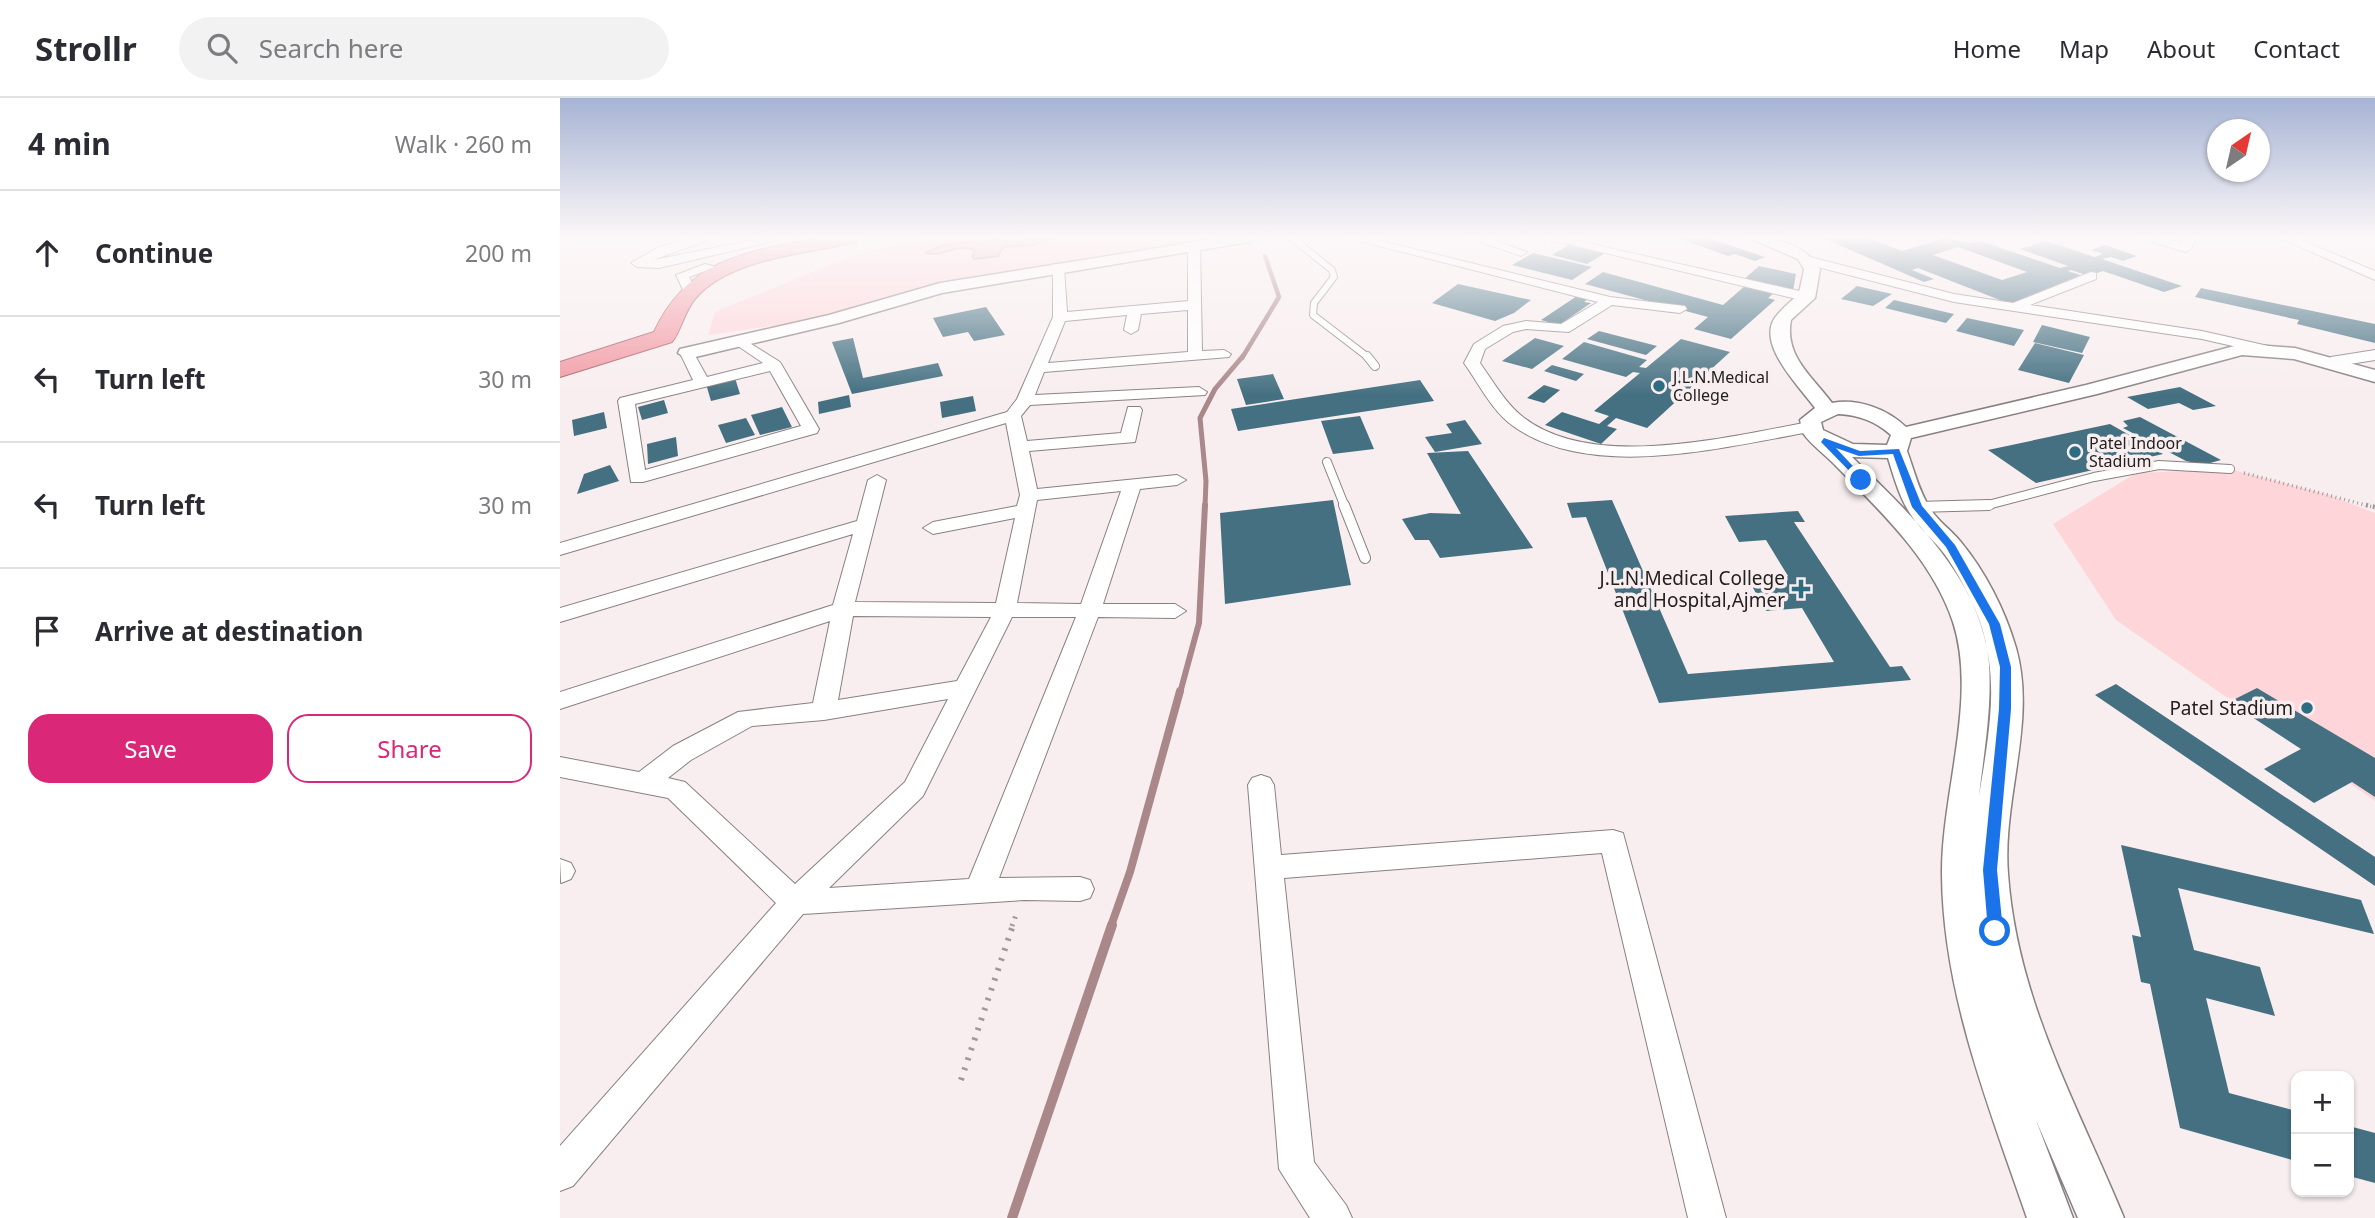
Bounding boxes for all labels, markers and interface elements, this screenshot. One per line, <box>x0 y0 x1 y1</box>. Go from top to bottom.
search box <box>179 17 669 80</box>
text: Strollr <box>35 26 137 71</box>
icon: search <box>203 29 241 67</box>
text: Search here <box>259 30 403 66</box>
text: Home <box>1953 32 2021 65</box>
text: Map <box>2059 32 2109 65</box>
text: About <box>2147 32 2215 65</box>
text: Contact <box>2253 32 2340 65</box>
north arrow <box>2207 119 2270 182</box>
text: 4 min <box>28 123 111 164</box>
text: Walk · 260 m <box>395 128 532 160</box>
icon: ahead <box>28 234 66 272</box>
text: Continue <box>95 235 213 271</box>
text: 200 m <box>465 237 532 269</box>
icon: left <box>28 360 66 398</box>
text: Turn left <box>95 361 206 397</box>
text: 30 m <box>478 363 532 395</box>
place label: J.L.N.Medical College <box>1671 366 1769 406</box>
marker: J.L.N.Medical College <box>1651 378 1667 394</box>
place label: Patel Indoor Stadium <box>2089 432 2182 472</box>
marker: Patel Indoor Stadium <box>2067 444 2083 460</box>
route end <box>1845 464 1876 495</box>
icon: left <box>28 486 66 524</box>
text: Turn left <box>95 487 206 523</box>
text: 30 m <box>478 489 532 521</box>
place label: J.L.N.Medical College and Hospital,Ajmer <box>1598 565 1785 613</box>
marker: J.L.N.Medical College and Hospital,Ajmer <box>1791 579 1811 599</box>
icon: arrive <box>28 612 66 650</box>
text: Arrive at destination <box>95 613 364 649</box>
place label: Patel Stadium <box>2169 695 2293 721</box>
marker: Patel Stadium <box>2299 700 2315 716</box>
button: Save <box>28 714 273 783</box>
button: Share <box>287 714 532 783</box>
route start <box>1979 915 2010 946</box>
map controls <box>2291 1071 2354 1197</box>
button: + <box>2291 1071 2354 1134</box>
button: − <box>2291 1134 2354 1197</box>

